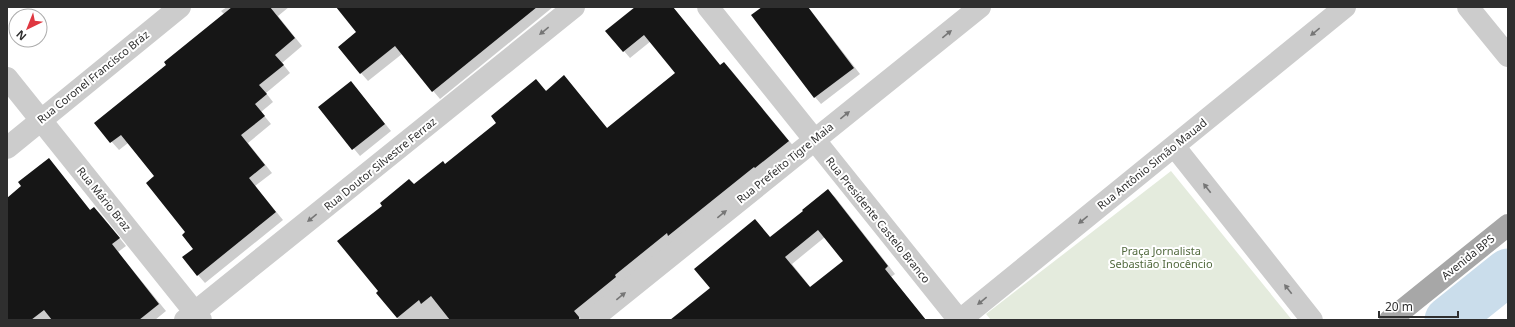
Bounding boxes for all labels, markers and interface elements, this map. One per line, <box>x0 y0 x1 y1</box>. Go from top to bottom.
north arrow <box>8 8 48 48</box>
text: N <box>12 27 29 44</box>
street label: Rua Coronel Francisco Bráz <box>34 27 152 126</box>
one-way arrow <box>538 27 549 36</box>
one-way arrow <box>1309 27 1320 36</box>
one-way arrow <box>941 29 952 38</box>
one-way arrow <box>840 111 851 119</box>
street label: Rua Doutor Silvestre Ferraz <box>320 114 439 214</box>
street label: Rua Antônio Simão Mauad <box>1094 115 1210 213</box>
street label: Rua Prefeito Tigre Maia <box>733 119 836 206</box>
street label: Rua Presidente Castelo Branco <box>823 154 934 286</box>
street label: Rua Mário Braz <box>74 163 135 234</box>
one-way arrow <box>1203 182 1211 193</box>
one-way arrow <box>717 210 728 218</box>
one-way arrow <box>306 214 317 223</box>
one-way arrow <box>1078 215 1089 224</box>
street label: Avenida BPS <box>1438 231 1497 283</box>
park label: Praça Jornalista Sebastião Inocêncio <box>1109 243 1213 271</box>
one-way arrow <box>1284 284 1292 295</box>
one-way arrow <box>615 291 626 300</box>
scale bar <box>1379 293 1458 319</box>
one-way arrow <box>977 297 988 306</box>
text: 20 m <box>1385 298 1413 315</box>

